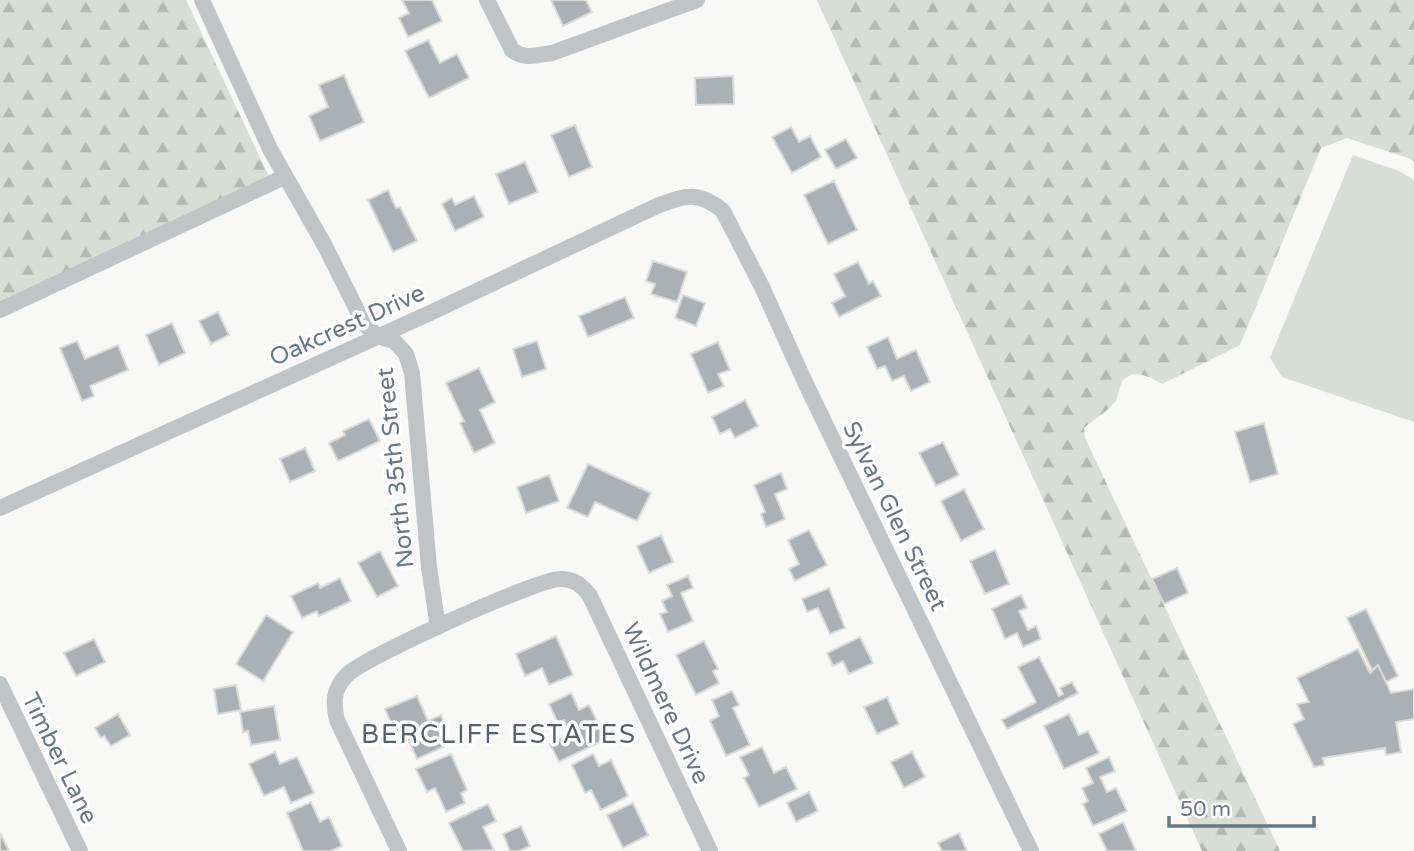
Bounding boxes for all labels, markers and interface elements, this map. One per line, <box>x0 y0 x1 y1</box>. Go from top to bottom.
street label: Oakcrest Drive <box>265 278 429 373</box>
street label: North 35th Street <box>371 366 420 570</box>
street label: Sylvan Glen Street <box>836 417 953 616</box>
street label: Wildmere Drive <box>616 618 716 788</box>
street label: Timber Lane <box>15 688 104 828</box>
district label: BERCLIFF ESTATES <box>361 719 637 750</box>
scale bar <box>1169 784 1314 828</box>
text: 50 m <box>1180 797 1231 822</box>

